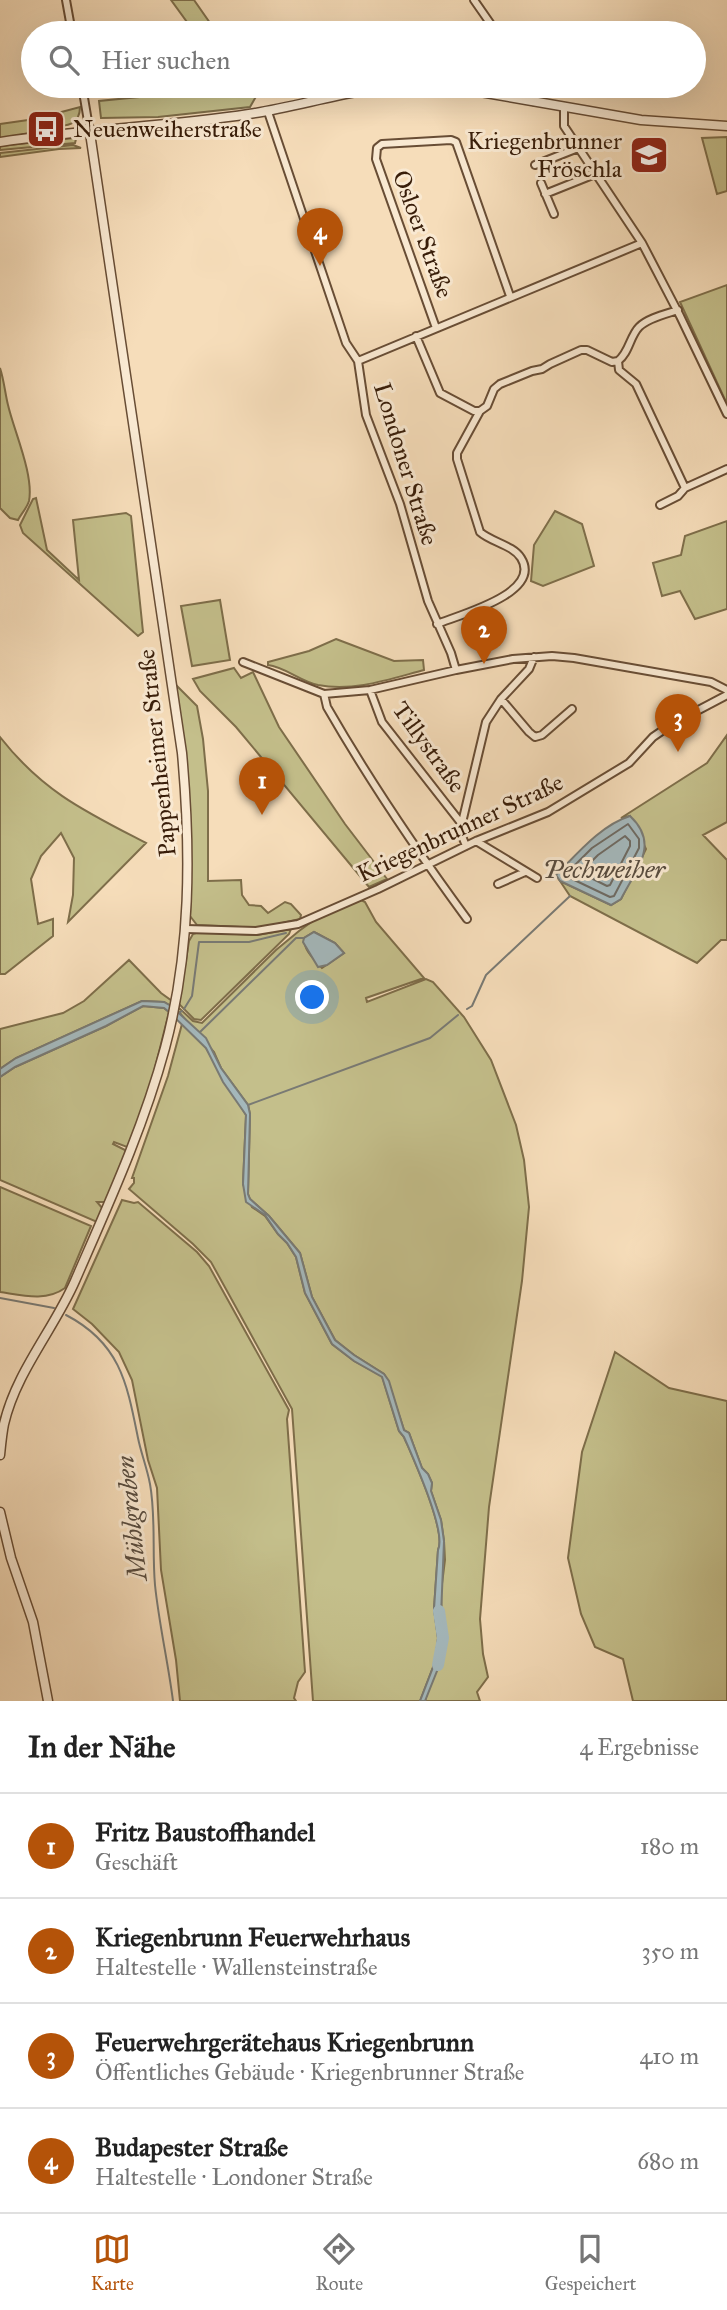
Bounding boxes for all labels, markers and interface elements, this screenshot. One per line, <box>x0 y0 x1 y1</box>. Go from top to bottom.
search box <box>21 21 706 98</box>
icon: search <box>45 41 83 79</box>
text: Hier suchen <box>101 44 230 76</box>
bus stop icon: Neuenweiherstraße <box>25 108 67 150</box>
place label: Neuenweiherstraße <box>73 114 262 144</box>
place label: Kriegenbrunner Fröschla <box>467 126 623 184</box>
school or university icon: Kriegenbrunner Fröschla <box>628 134 670 176</box>
street label: Osloer Straße <box>386 166 460 302</box>
pin: 4 <box>297 208 343 266</box>
street label: Londoner Straße <box>367 379 445 549</box>
pin: 2 <box>461 606 507 664</box>
street label: Pappenheimer Straße <box>131 648 183 858</box>
pin: 3 <box>655 694 701 752</box>
street label: Tillystraße <box>386 695 472 799</box>
pin: 1 <box>239 757 285 815</box>
street label: Kriegenbrunner Straße <box>352 767 568 889</box>
water label: Pechweiher <box>543 853 666 885</box>
your location <box>295 980 329 1014</box>
water label: Mühlgraben <box>109 1454 154 1585</box>
text: In der Nähe <box>28 1729 176 1765</box>
text: 4 Ergebnisse <box>580 1733 699 1761</box>
text: Fritz Baustoffhandel <box>95 1816 315 1848</box>
text: 1 <box>46 1832 56 1860</box>
text: 180 m <box>640 1832 699 1860</box>
text: Geschäft <box>95 1848 178 1876</box>
text: Kriegenbrunn Feuerwehrhaus <box>95 1921 410 1953</box>
text: 2 <box>45 1937 57 1965</box>
text: 350 m <box>641 1937 699 1965</box>
text: Haltestelle · Wallensteinstraße <box>95 1953 378 1981</box>
text: Feuerwehrgerätehaus Kriegenbrunn <box>95 2026 474 2058</box>
text: 3 <box>46 2042 56 2070</box>
text: 410 m <box>640 2042 699 2070</box>
text: Öffentliches Gebäude · Kriegenbrunner Straße <box>95 2058 524 2086</box>
text: Budapester Straße <box>95 2131 288 2163</box>
text: 4 <box>45 2147 57 2175</box>
text: 680 m <box>637 2147 699 2175</box>
text: Haltestelle · Londoner Straße <box>95 2163 373 2191</box>
tab: Karte <box>91 2230 134 2295</box>
tab: Route <box>315 2230 363 2295</box>
tab: Gespeichert <box>545 2230 636 2295</box>

